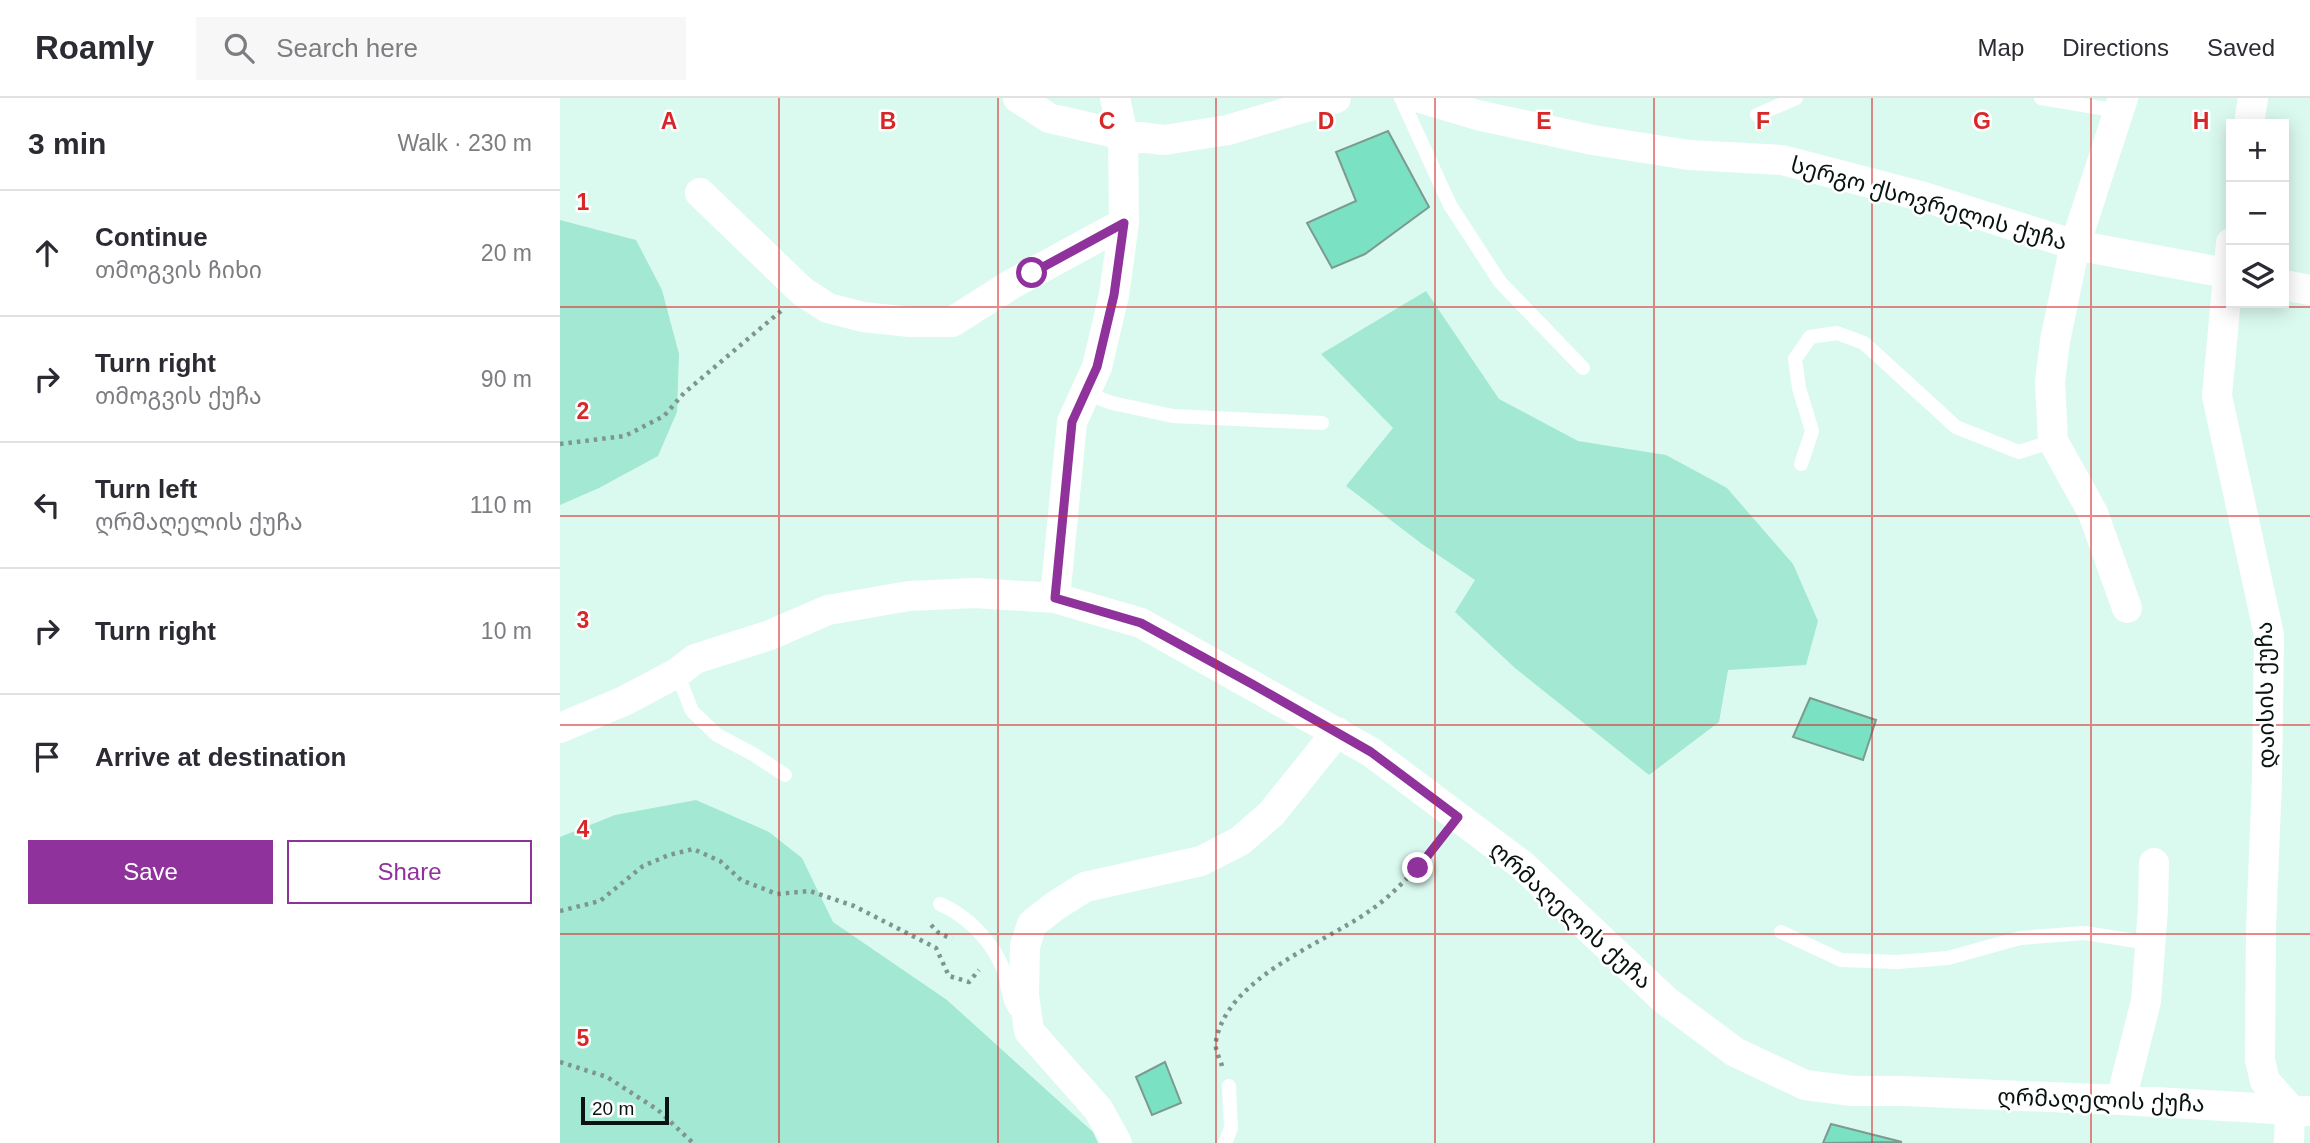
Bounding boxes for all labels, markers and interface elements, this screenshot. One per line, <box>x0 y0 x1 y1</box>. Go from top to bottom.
search box <box>196 17 686 80</box>
text: Roamly <box>35 29 154 66</box>
icon: search <box>220 29 258 67</box>
text: Search here <box>276 33 418 63</box>
text: Map <box>1978 34 2024 61</box>
text: Directions <box>2062 34 2169 61</box>
text: Saved <box>2207 34 2275 61</box>
text: A <box>661 108 677 134</box>
text: B <box>880 108 896 134</box>
text: C <box>1099 108 1115 134</box>
text: D <box>1318 108 1334 134</box>
text: E <box>1536 108 1552 134</box>
text: F <box>1756 108 1770 134</box>
text: G <box>1973 108 1991 134</box>
text: H <box>2193 108 2209 134</box>
map controls <box>2226 119 2289 308</box>
button: + <box>2226 119 2289 182</box>
text: 3 min <box>28 127 106 160</box>
text: Walk · 230 m <box>397 130 532 156</box>
street label: სერგო ქსოვრელის ქუჩა <box>1788 151 2070 256</box>
button: − <box>2226 182 2289 245</box>
text: 1 <box>577 189 590 215</box>
text: Continue <box>95 222 208 252</box>
icon: ahead <box>28 234 66 272</box>
text: 20 m <box>481 240 532 266</box>
button: layers <box>2226 245 2289 308</box>
text: თმოგვის ჩიხი <box>95 257 262 283</box>
route start <box>1016 257 1047 288</box>
text: Turn right <box>95 348 216 378</box>
icon: right <box>28 360 66 398</box>
text: 90 m <box>481 366 532 392</box>
text: თმოგვის ქუჩა <box>95 383 262 409</box>
text: 2 <box>577 398 589 424</box>
text: Turn left <box>95 474 197 504</box>
icon: left <box>28 486 66 524</box>
text: 110 m <box>470 492 532 518</box>
text: ღრმაღელის ქუჩა <box>95 509 303 535</box>
text: 3 <box>577 607 589 633</box>
icon: right <box>28 612 66 650</box>
text: Turn right <box>95 616 216 646</box>
text: 10 m <box>481 618 532 644</box>
street label: დაისის ქუჩა <box>2251 621 2280 769</box>
icon: arrive <box>28 738 66 776</box>
text: Arrive at destination <box>95 742 346 772</box>
text: 4 <box>577 816 590 842</box>
street label: ღრმაღელის ქუჩა <box>1485 836 1657 995</box>
button: Save <box>28 840 273 904</box>
button: Share <box>287 840 532 904</box>
route end <box>1402 852 1433 883</box>
text: 5 <box>577 1025 590 1051</box>
street label: ღრმაღელის ქუჩა <box>1997 1083 2205 1118</box>
scale bar <box>581 1094 668 1126</box>
text: 20 m <box>592 1098 634 1119</box>

